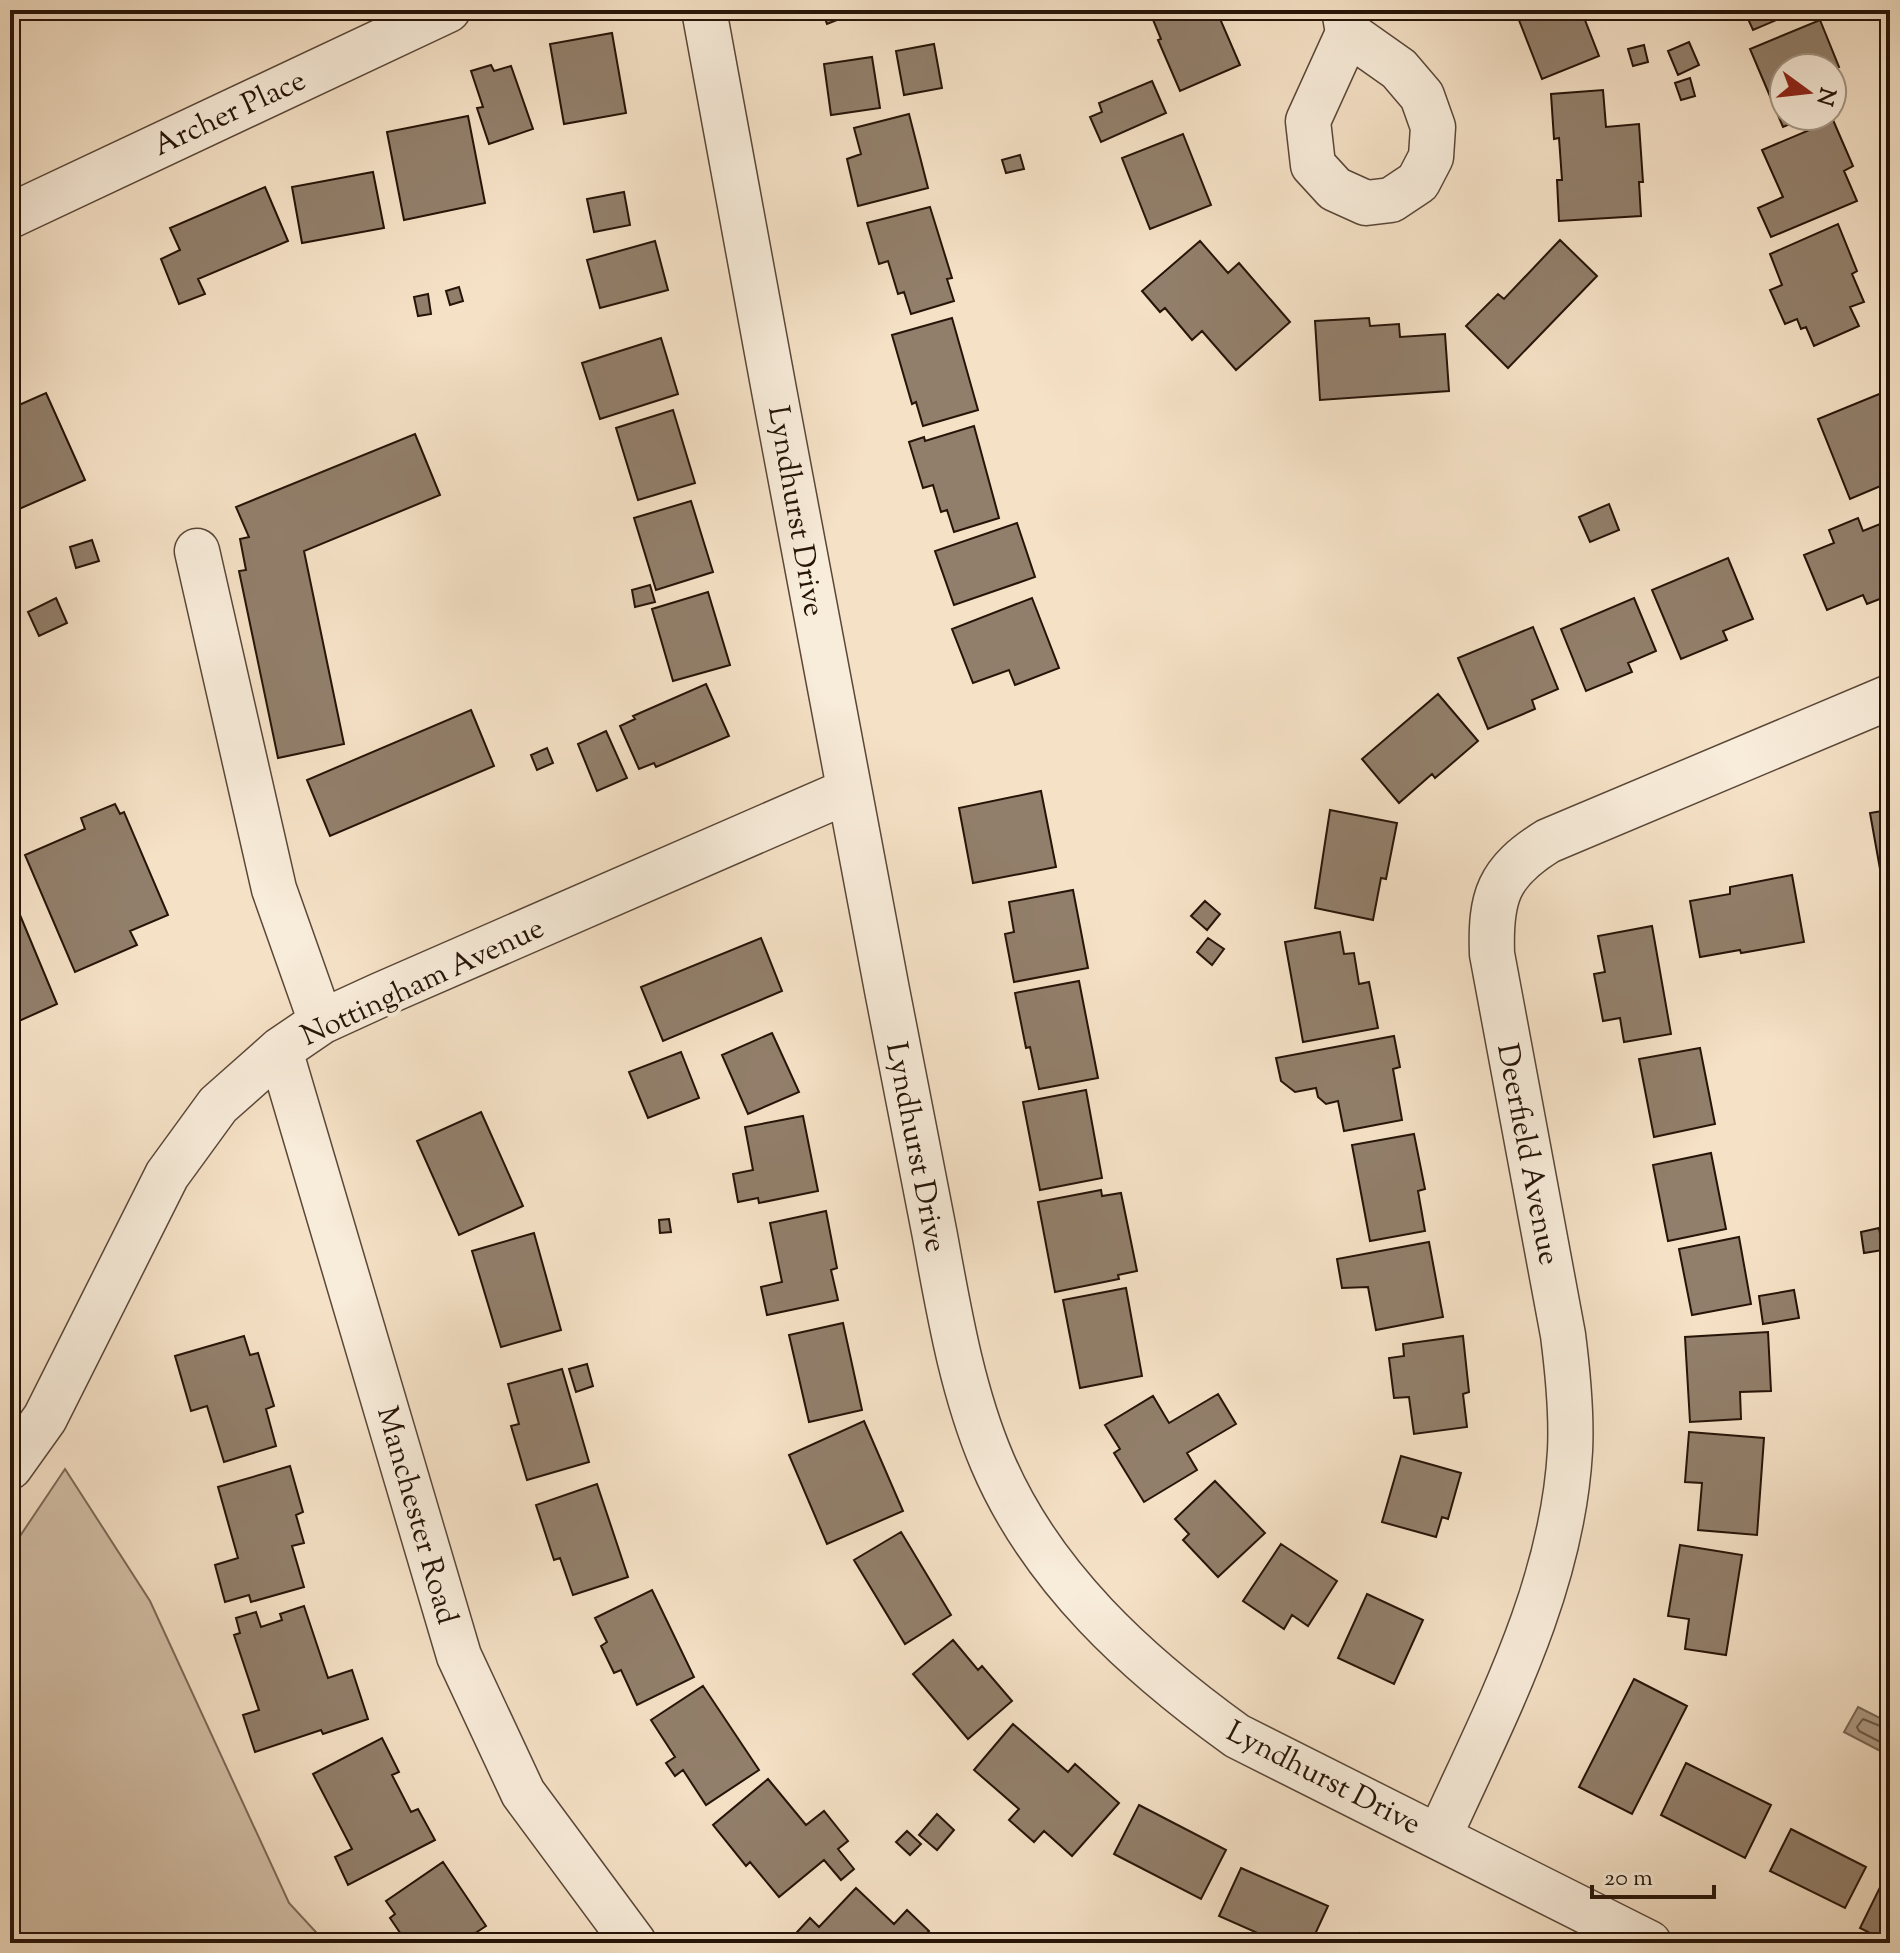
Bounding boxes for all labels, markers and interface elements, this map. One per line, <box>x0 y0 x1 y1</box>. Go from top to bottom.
north arrow <box>1768 52 1848 132</box>
street label: Archer Place <box>147 60 313 168</box>
text: N <box>1807 84 1842 109</box>
street label: Lyndhurst Drive <box>755 403 834 620</box>
street label: Nottingham Avenue <box>294 908 552 1058</box>
street label: Lyndhurst Drive <box>873 1039 956 1256</box>
street label: Deerfield Avenue <box>1484 1040 1569 1269</box>
street label: Manchester Road <box>364 1402 467 1630</box>
street label: Lyndhurst Drive <box>1218 1712 1428 1847</box>
scale bar <box>1592 1849 1714 1899</box>
text: 20 m <box>1604 1862 1653 1896</box>

